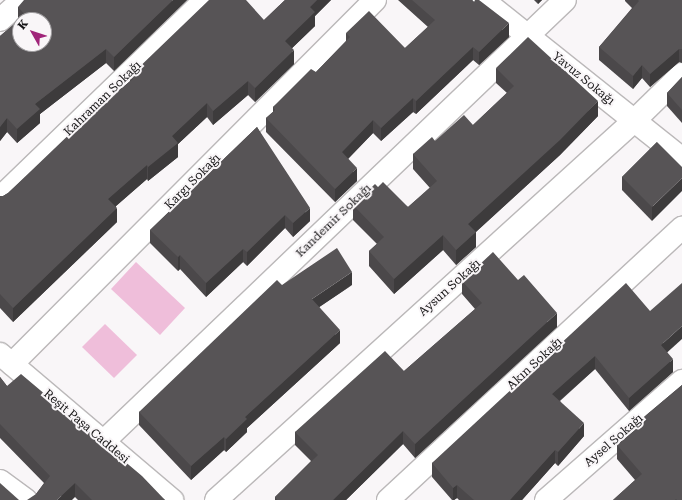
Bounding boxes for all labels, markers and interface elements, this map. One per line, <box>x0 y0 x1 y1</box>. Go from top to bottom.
north arrow <box>12 12 52 52</box>
text: K <box>15 17 31 32</box>
street label: Yavuz Sokağı <box>549 49 617 109</box>
street label: Kahraman Sokağı <box>61 58 145 140</box>
street label: Kargı Sokağı <box>162 151 224 213</box>
street label: Kandemir Sokağı <box>293 181 375 261</box>
street label: Aysun Sokağı <box>416 256 484 320</box>
street label: Akın Sokağı <box>504 335 566 393</box>
street label: Reşit Paşa Caddesi <box>40 387 132 467</box>
street label: Aysel Sokağı <box>582 412 646 470</box>

